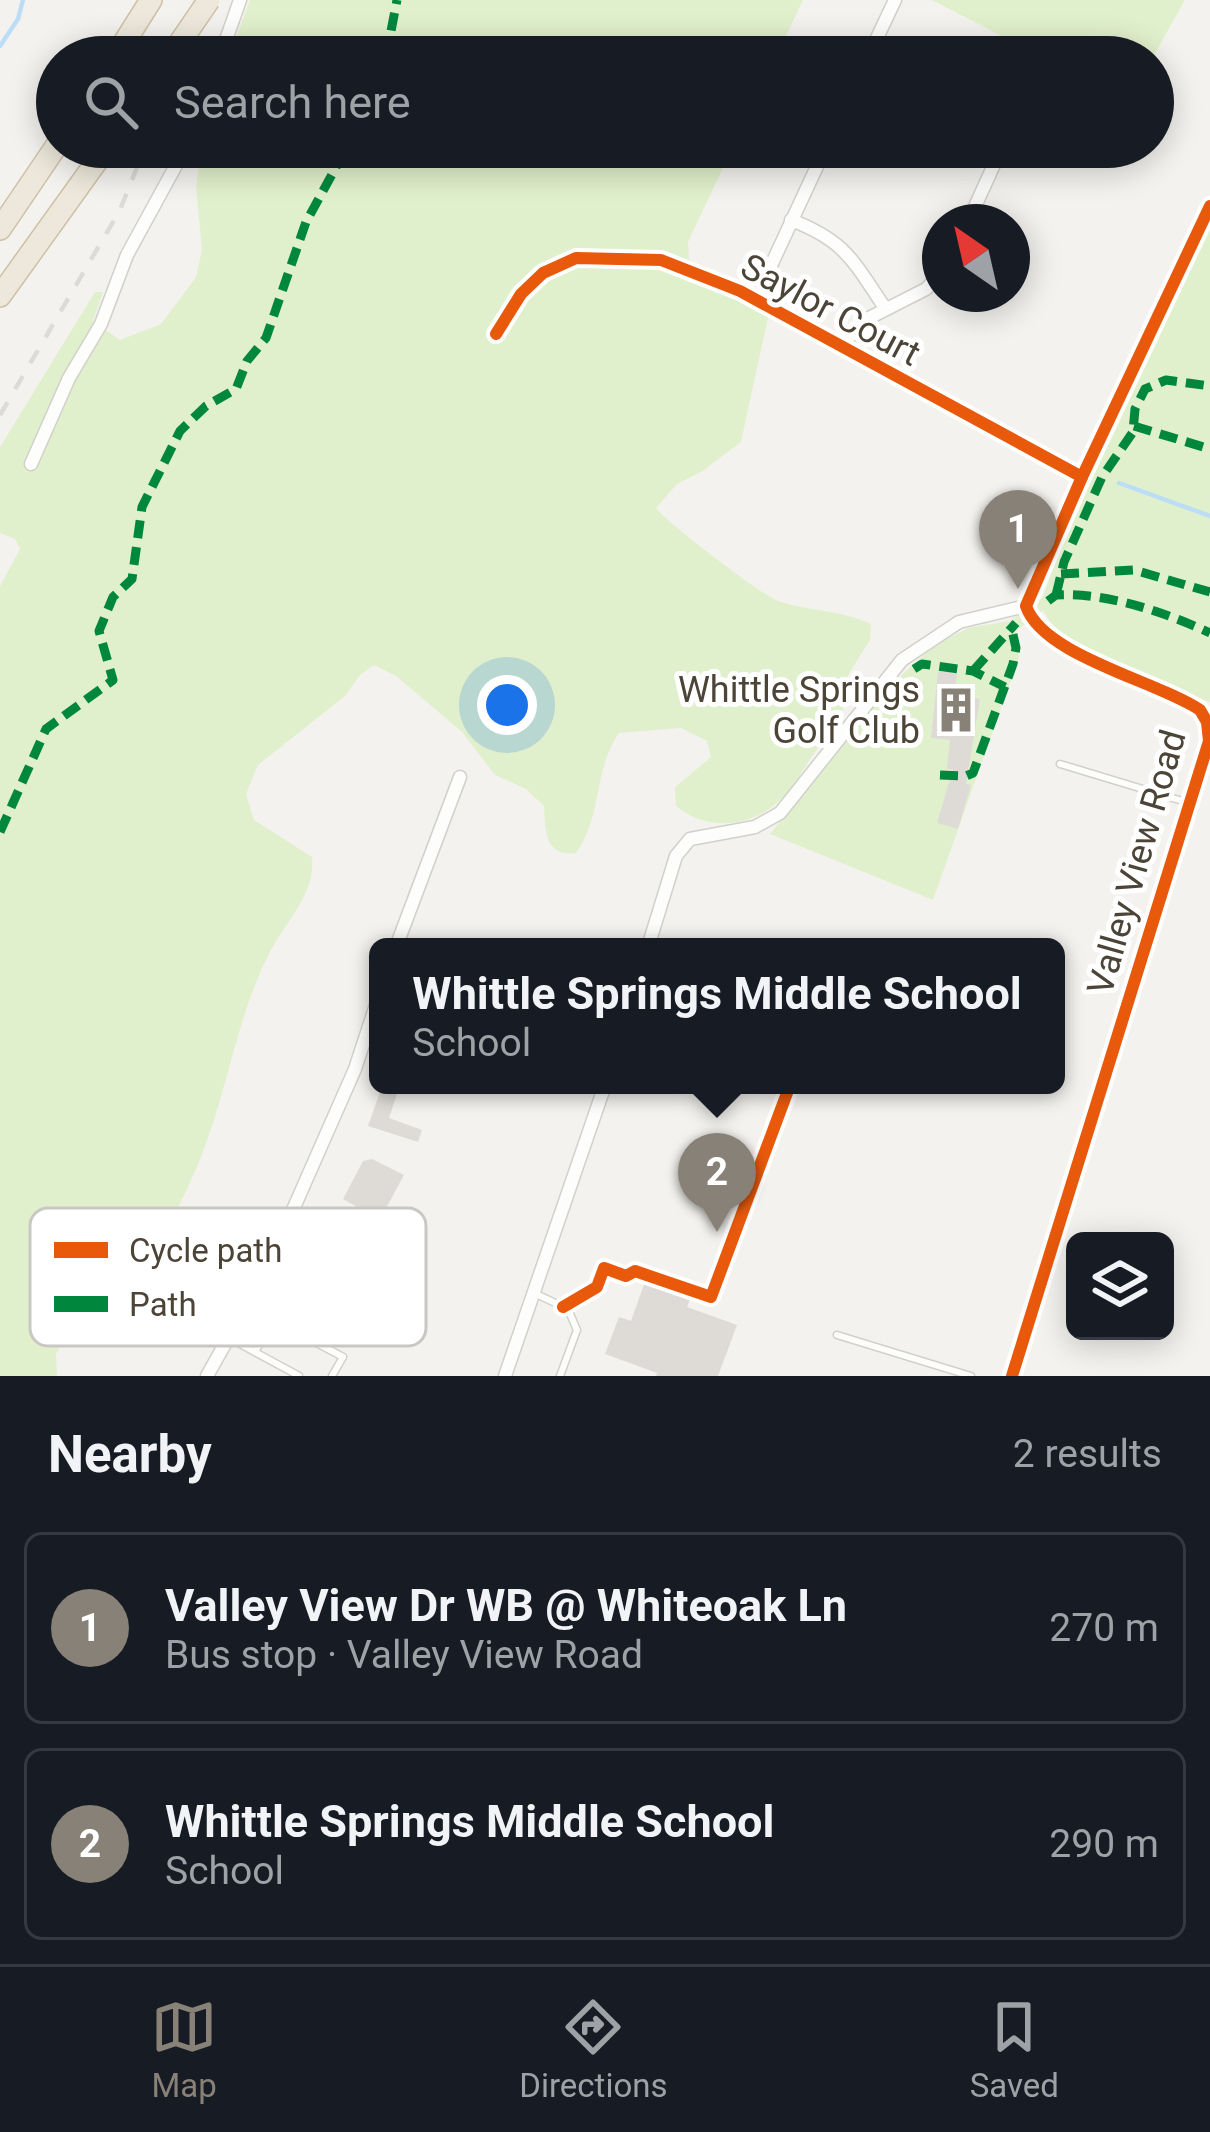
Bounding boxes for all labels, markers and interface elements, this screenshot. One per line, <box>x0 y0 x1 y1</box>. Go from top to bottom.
search box <box>36 36 1174 168</box>
icon: search <box>78 69 144 135</box>
text: Search here <box>174 76 411 129</box>
north arrow <box>922 204 1030 312</box>
street label: Saylor Court <box>734 245 927 375</box>
pin: 1 <box>979 490 1057 589</box>
place label: Whittle Springs Golf Club <box>678 669 920 752</box>
your location <box>477 675 537 735</box>
building icon: Whittle Springs Golf Club <box>931 685 981 735</box>
street label: Valley View Road <box>1079 725 1195 999</box>
popup <box>369 938 1065 1094</box>
text: Whittle Springs Middle School <box>412 967 1022 1020</box>
text: School <box>412 1020 531 1066</box>
pin: 2 <box>678 1133 756 1232</box>
legend <box>30 1208 426 1346</box>
text: Cycle path <box>129 1231 282 1270</box>
map controls <box>1066 1232 1174 1340</box>
button: layers <box>1066 1232 1174 1340</box>
text: Path <box>129 1285 197 1324</box>
text: Nearby <box>48 1425 212 1484</box>
text: 2 results <box>1013 1431 1162 1477</box>
text: Valley View Dr WB @ Whiteoak Ln <box>165 1579 847 1632</box>
text: 1 <box>79 1605 101 1651</box>
text: 270 m <box>1049 1605 1159 1651</box>
text: Bus stop · Valley View Road <box>165 1632 643 1678</box>
text: Whittle Springs Middle School <box>165 1795 774 1848</box>
text: 2 <box>79 1821 101 1867</box>
text: 290 m <box>1049 1821 1159 1867</box>
text: School <box>165 1848 284 1894</box>
tab: Map <box>151 1994 217 2105</box>
tab: Directions <box>519 1994 668 2105</box>
tab: Saved <box>970 1994 1059 2105</box>

